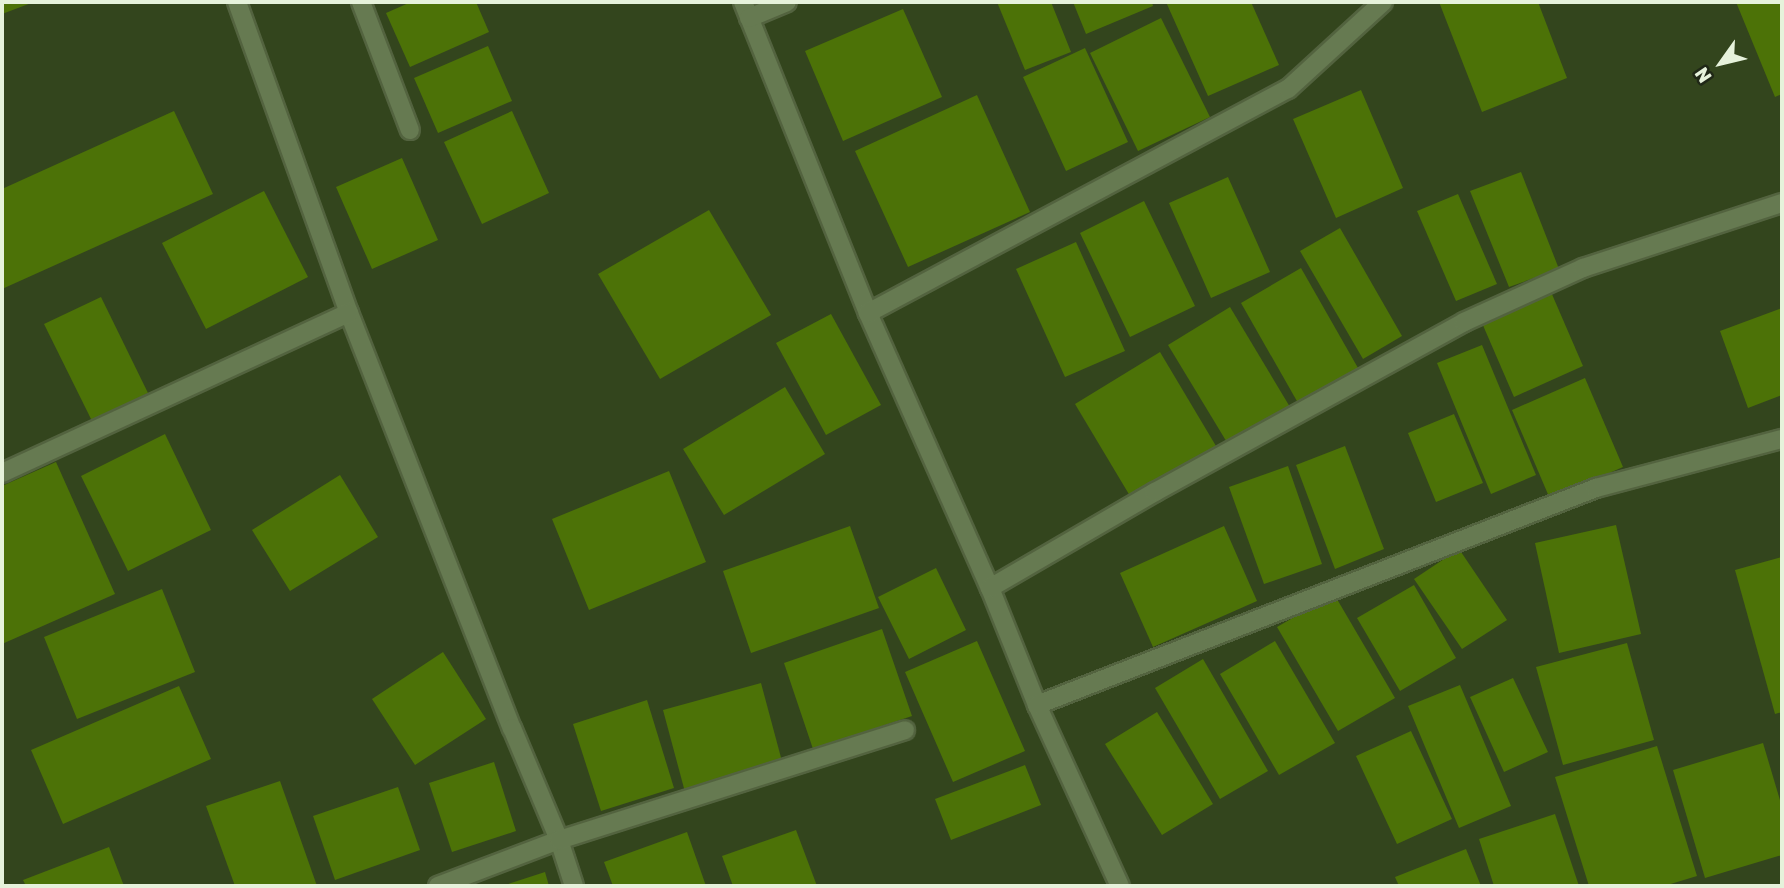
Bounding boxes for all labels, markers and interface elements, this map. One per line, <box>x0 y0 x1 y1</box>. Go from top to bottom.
north arrow <box>1686 28 1756 98</box>
text: N <box>1690 63 1717 87</box>

